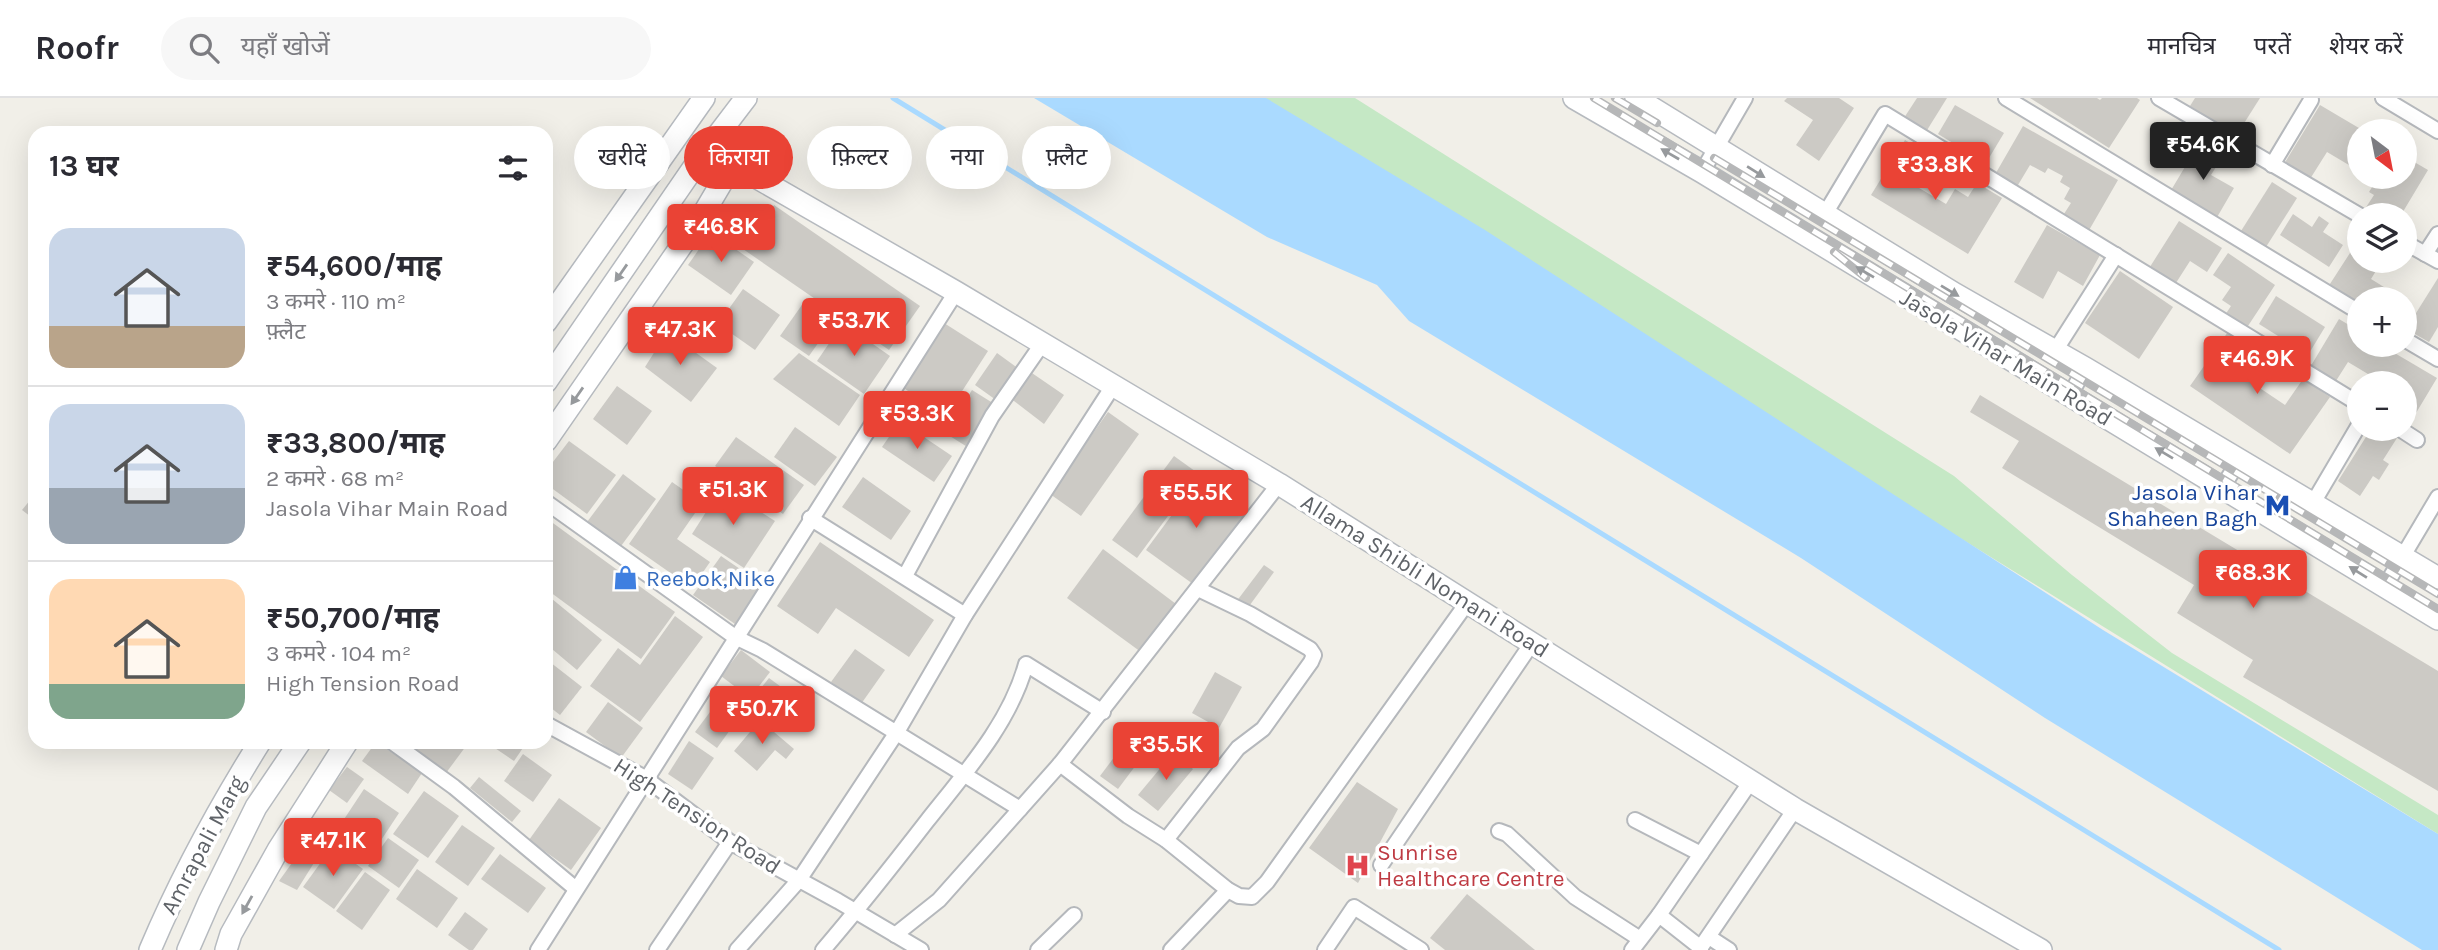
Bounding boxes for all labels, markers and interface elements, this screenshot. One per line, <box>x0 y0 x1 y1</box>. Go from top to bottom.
search box <box>161 17 651 80</box>
text: Roofr <box>35 29 119 67</box>
icon: search <box>185 29 223 67</box>
text: यहाँ खोजें <box>241 31 330 62</box>
text: मानचित्र <box>2147 32 2216 60</box>
text: परतें <box>2254 32 2291 60</box>
text: शेयर करें <box>2329 32 2403 60</box>
north arrow <box>2347 119 2417 189</box>
map controls <box>2347 119 2417 441</box>
pin: ₹54.6K <box>2146 122 2260 182</box>
chip: खरीदें <box>574 126 670 189</box>
chip: किराया <box>684 126 793 189</box>
chip: फ़िल्टर <box>807 126 912 189</box>
chip: नया <box>926 126 1008 189</box>
chip: फ़्लैट <box>1022 126 1111 189</box>
text: ₹54.6K <box>2166 131 2240 158</box>
pin: ₹33.8K <box>1878 142 1992 202</box>
text: 13 घर <box>49 148 119 184</box>
one-way arrow <box>1661 148 1680 160</box>
icon: filters <box>494 149 532 187</box>
text: ₹33.8K <box>1897 151 1973 178</box>
one-way arrow <box>1747 166 1766 178</box>
button: layers <box>2347 203 2417 273</box>
pin: ₹46.8K <box>664 204 778 264</box>
text: ₹46.8K <box>683 213 759 240</box>
text: ₹54,600/माह <box>266 248 442 284</box>
icon: home <box>105 256 189 340</box>
one-way arrow <box>614 264 628 282</box>
one-way arrow <box>1855 265 1875 278</box>
street label: Jasola Vihar Main Road <box>1895 284 2117 432</box>
one-way arrow <box>1941 285 1960 297</box>
button: + <box>2347 287 2417 357</box>
text: 3 कमरे · 110 m² <box>266 288 406 315</box>
pin: ₹53.7K <box>797 299 911 358</box>
text: ₹53.7K <box>818 307 890 334</box>
pin: ₹47.3K <box>623 308 737 367</box>
text: ₹47.3K <box>644 316 716 343</box>
text: फ़्लैट <box>266 318 306 345</box>
pin: ₹46.9K <box>2200 336 2314 396</box>
text: ₹46.9K <box>2220 345 2294 372</box>
button: − <box>2347 371 2417 441</box>
one-way arrow <box>570 387 584 405</box>
pin: ₹53.3K <box>860 392 974 451</box>
text: ₹53.3K <box>879 400 955 427</box>
text: ₹33,800/माह <box>266 425 445 461</box>
icon: home <box>105 432 189 516</box>
one-way arrow <box>2155 447 2174 460</box>
text: 2 कमरे · 68 m² <box>266 465 404 492</box>
pin: ₹51.3K <box>676 468 790 527</box>
pin: ₹55.5K <box>1139 470 1253 530</box>
text: ₹51.3K <box>698 476 768 503</box>
text: ₹55.5K <box>1159 479 1233 506</box>
place label: Jasola Vihar Shaheen Bagh <box>2107 479 2259 532</box>
street label: Allama Shibli Nomani Road <box>1296 488 1554 664</box>
metro station icon: Jasola Vihar Shaheen Bagh <box>2264 491 2292 519</box>
text: Jasola Vihar Main Road <box>266 495 509 522</box>
pin: ₹68.3K <box>2196 550 2310 610</box>
text: ₹68.3K <box>2215 559 2291 586</box>
shop icon: Reebok,Nike <box>612 564 640 592</box>
place label: Reebok,Nike <box>646 565 775 592</box>
one-way arrow <box>2349 565 2368 578</box>
text: ₹50,700/माह <box>266 600 440 636</box>
icon: home <box>105 607 189 691</box>
text: 3 कमरे · 104 m² <box>266 640 411 667</box>
text: High Tension Road <box>266 670 460 697</box>
pin: ₹50.7K <box>705 686 819 746</box>
text: ₹50.7K <box>726 695 798 722</box>
pin: ₹35.5K <box>1109 722 1223 782</box>
text: ₹35.5K <box>1129 731 1203 758</box>
street label: High Tension Road <box>608 752 786 880</box>
street label: Amrapali Marg <box>155 771 251 919</box>
pin: ₹47.1K <box>276 818 390 878</box>
text: ₹47.1K <box>300 827 366 854</box>
place label: Sunrise Healthcare Centre <box>1377 839 1565 892</box>
hospital icon: Sunrise Healthcare Centre <box>1343 851 1371 879</box>
one-way arrow <box>241 895 253 914</box>

